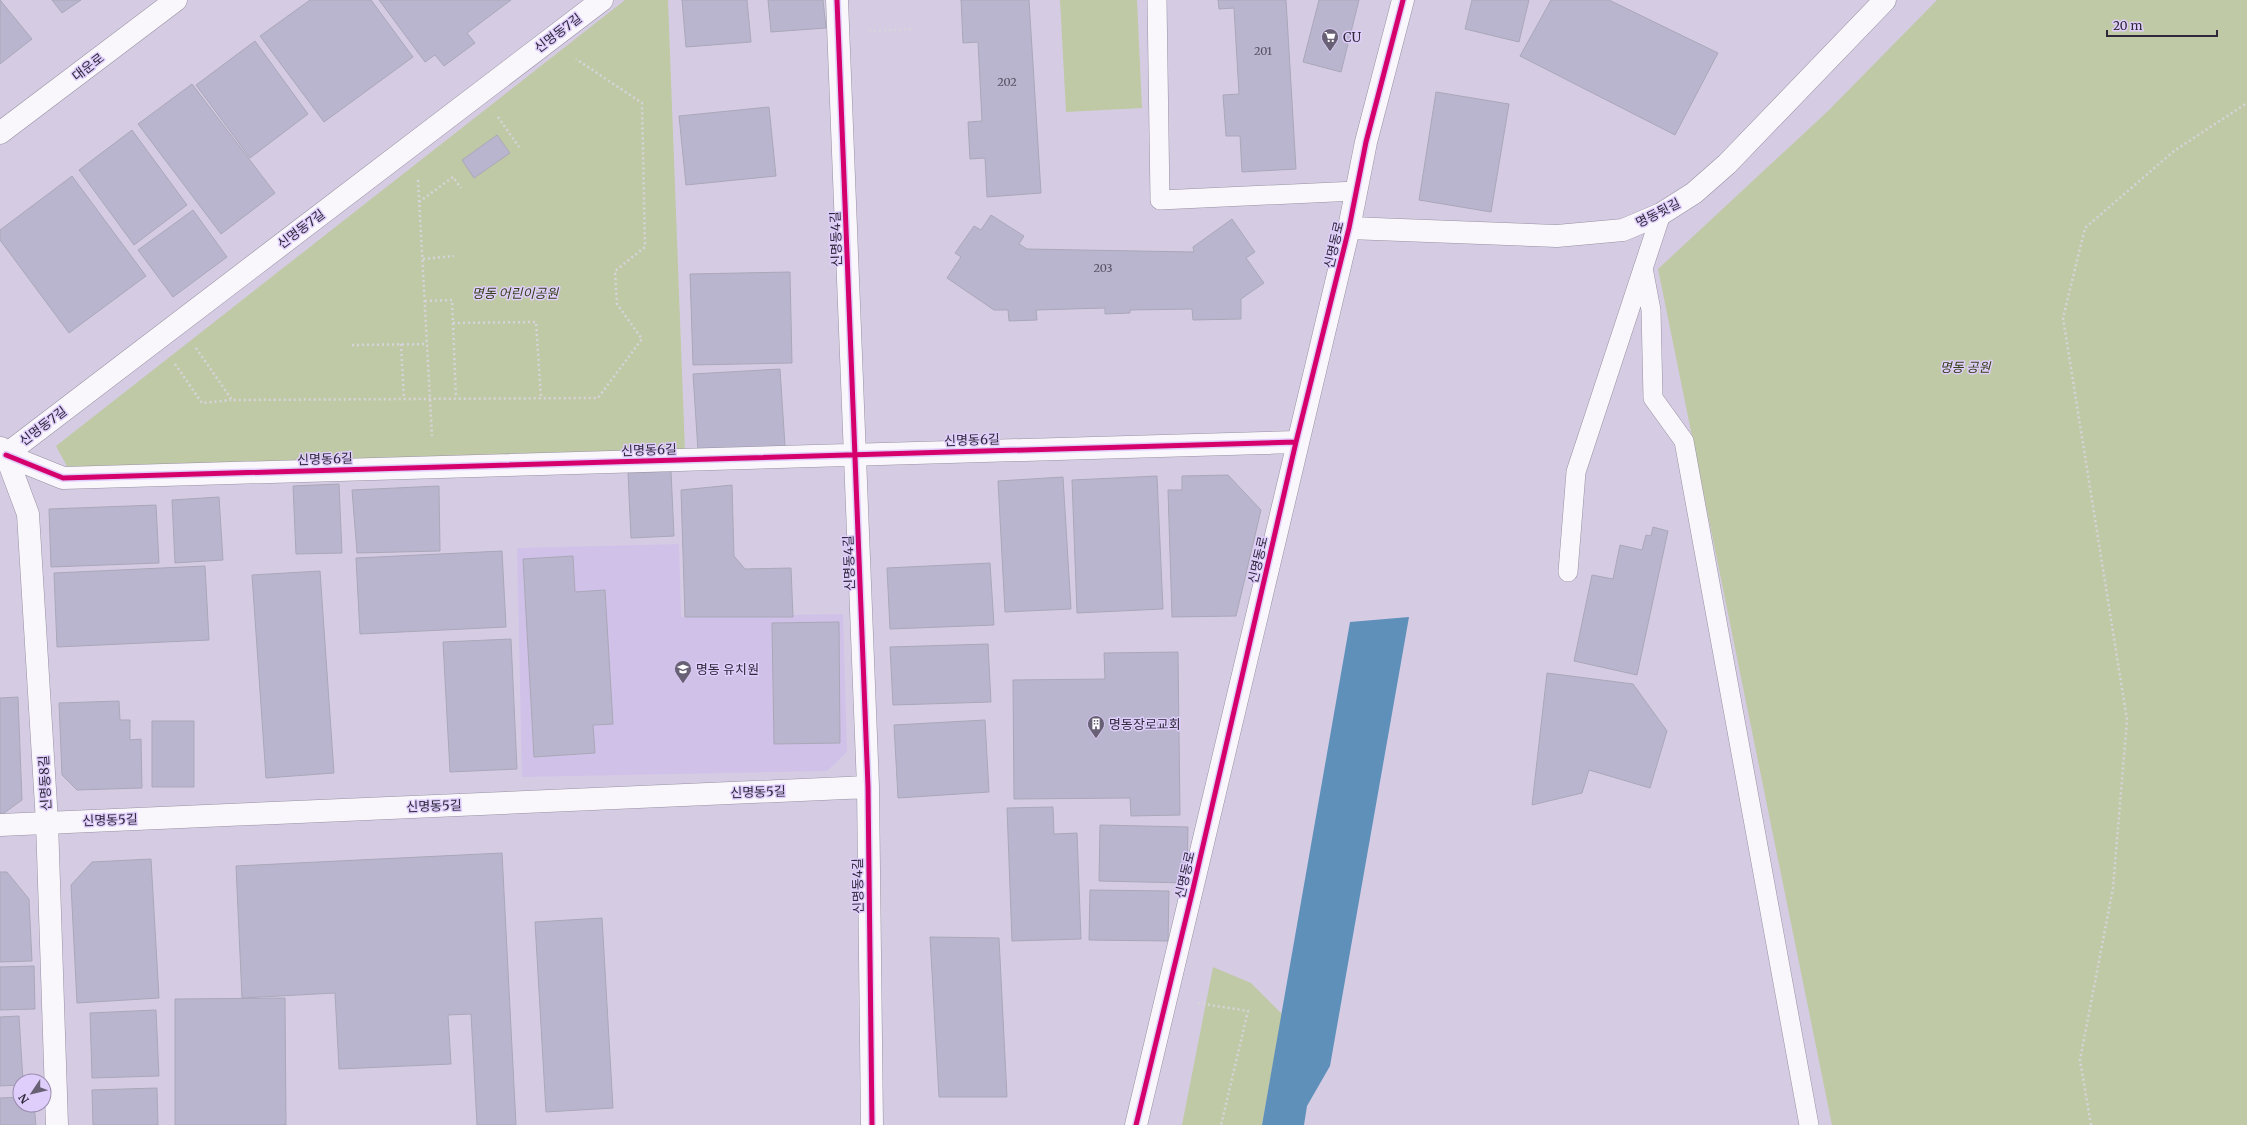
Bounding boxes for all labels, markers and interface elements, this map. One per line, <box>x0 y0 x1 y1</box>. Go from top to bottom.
street label: 신명동7길 <box>531 10 585 56</box>
scale bar <box>2107 12 2217 38</box>
text: 20 m <box>2113 18 2142 33</box>
supermarket icon: CU <box>1320 27 1340 52</box>
place label: CU <box>1343 29 1362 46</box>
house number: 201 <box>1254 44 1272 58</box>
street label: 대운로 <box>69 49 107 85</box>
house number: 202 <box>997 75 1017 89</box>
street label: 명동뒷길 <box>1633 195 1683 231</box>
street label: 신명동7길 <box>274 206 328 252</box>
street label: 신명동4길 <box>827 211 845 267</box>
street label: 신명동로 <box>1320 220 1348 270</box>
house number: 203 <box>1093 261 1113 275</box>
park label: 명동 어린이공원 <box>472 285 559 302</box>
park label: 명동 공원 <box>1940 359 1991 376</box>
street label: 신명동7길 <box>16 403 70 449</box>
street label: 신명동6길 <box>944 431 1000 449</box>
street label: 신명동6길 <box>621 441 677 459</box>
street label: 신명동6길 <box>297 450 353 468</box>
street label: 신명동4길 <box>840 535 858 591</box>
street label: 신명동로 <box>1244 535 1272 585</box>
school or university icon: 명동 유치원 <box>673 659 693 684</box>
place label: 명동 유치원 <box>696 661 759 678</box>
building icon: 명동장로교회 <box>1086 714 1106 739</box>
place label: 명동장로교회 <box>1109 716 1181 733</box>
street label: 신명동8길 <box>35 755 55 811</box>
street label: 신명동5길 <box>730 783 786 801</box>
street label: 신명동5길 <box>406 797 462 815</box>
street label: 신명동5길 <box>82 811 138 829</box>
street label: 신명동로 <box>1171 850 1199 900</box>
street label: 신명동4길 <box>849 858 867 914</box>
north arrow <box>12 1073 52 1113</box>
text: N <box>15 1091 32 1106</box>

